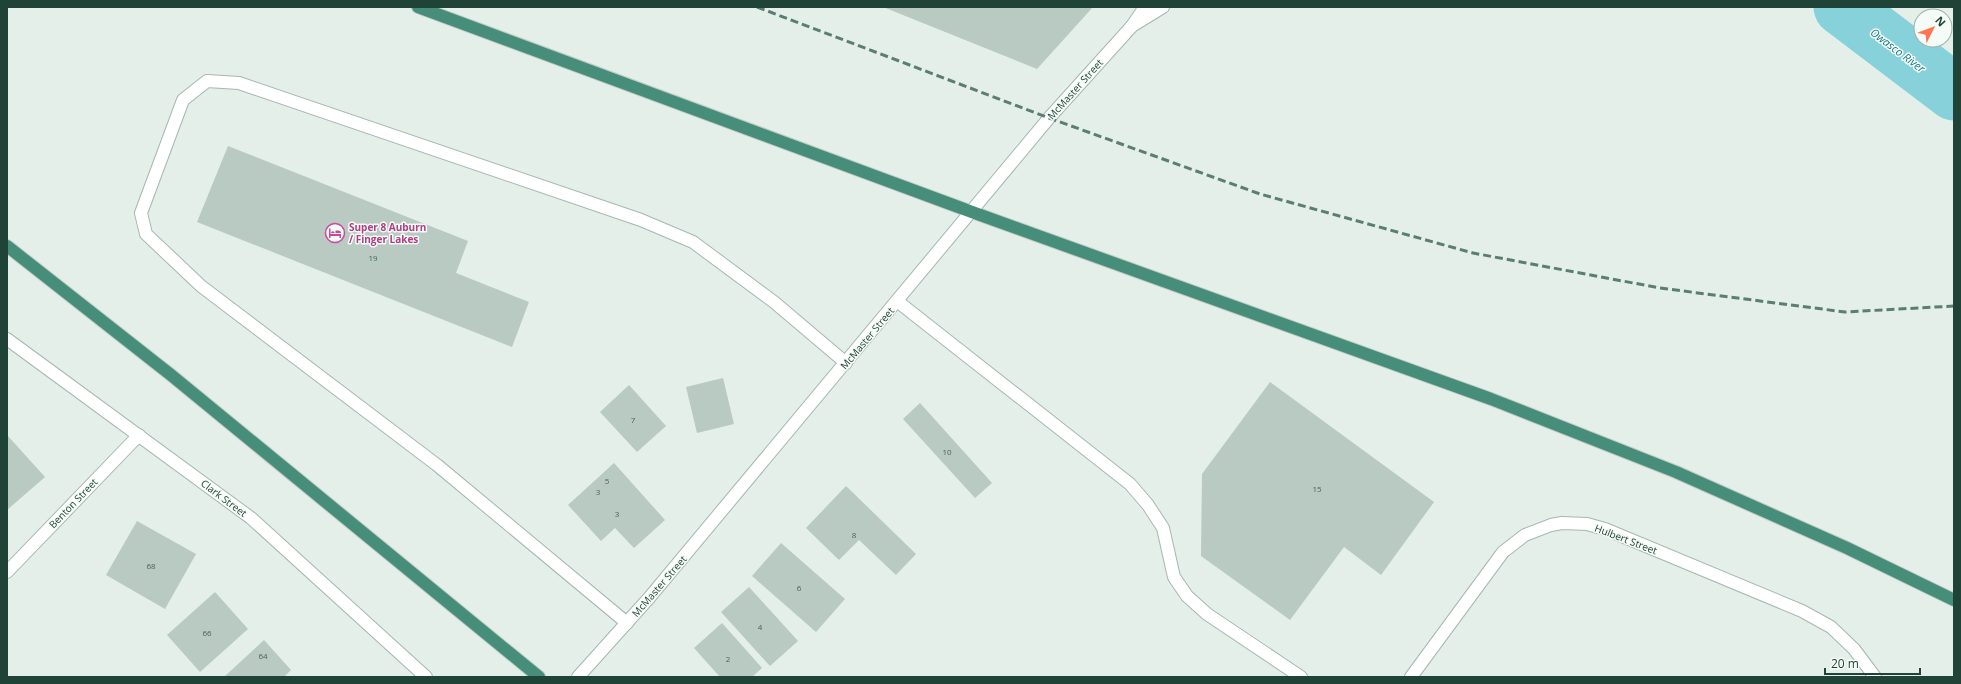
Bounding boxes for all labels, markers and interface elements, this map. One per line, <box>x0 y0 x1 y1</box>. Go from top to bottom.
north arrow <box>1913 8 1953 48</box>
text: N <box>1932 13 1949 29</box>
water label: Owasco River <box>1868 25 1929 76</box>
street label: McMaster Street <box>1044 55 1106 122</box>
place label: Super 8 Auburn / Finger Lakes <box>349 220 426 246</box>
hotel icon: Super 8 Auburn / Finger Lakes <box>324 222 346 244</box>
house number: 19 <box>368 252 378 263</box>
street label: McMaster Street <box>837 304 897 372</box>
house number: 7 <box>631 414 636 425</box>
house number: 10 <box>942 446 952 457</box>
street label: Benton Street <box>46 475 101 531</box>
house number: 5 <box>605 475 610 486</box>
street label: Clark Street <box>198 476 250 520</box>
house number: 15 <box>1312 483 1322 494</box>
house number: 3 <box>596 486 601 497</box>
house number: 3 <box>615 508 620 519</box>
street label: Hulbert Street <box>1593 521 1660 558</box>
house number: 8 <box>852 529 857 540</box>
street label: McMaster Street <box>628 552 690 620</box>
house number: 68 <box>146 560 156 571</box>
house number: 6 <box>797 582 802 593</box>
house number: 4 <box>758 621 763 632</box>
house number: 66 <box>202 627 212 638</box>
house number: 64 <box>258 650 268 661</box>
scale bar <box>1825 650 1920 676</box>
house number: 2 <box>726 653 731 664</box>
text: 20 m <box>1831 655 1859 672</box>

